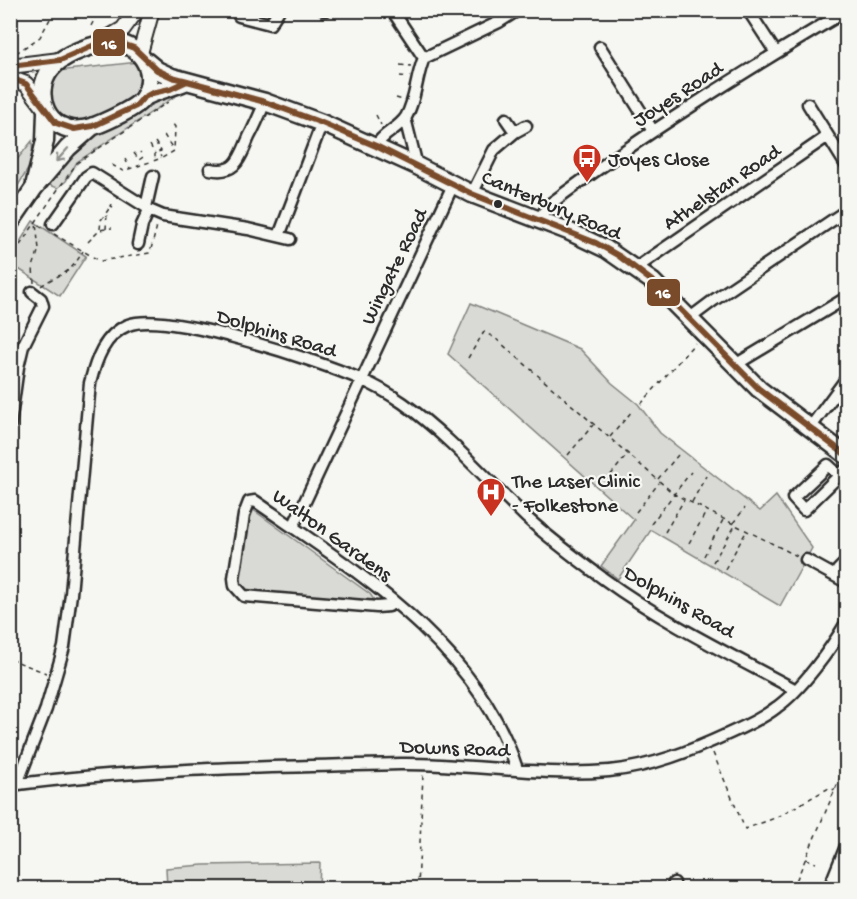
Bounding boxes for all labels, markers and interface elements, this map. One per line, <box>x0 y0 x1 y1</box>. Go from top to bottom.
line badge: 16 <box>92 28 126 57</box>
text: 16 <box>101 37 117 56</box>
street label: Joyes Road <box>629 57 730 134</box>
street label: Athelstan Road <box>659 139 788 237</box>
bus stop icon: Joyes Close <box>571 142 603 184</box>
one-way arrow <box>55 148 69 163</box>
place label: Joyes Close <box>608 149 711 174</box>
street label: Canterbury Road <box>477 167 626 249</box>
unlabelled marker <box>492 198 504 210</box>
street label: Wingate Road <box>357 204 436 330</box>
line badge: 16 <box>646 278 681 307</box>
text: 16 <box>655 286 671 305</box>
street label: Dolphins Road <box>211 305 341 366</box>
place label: The Laser Clinic - Folkestone <box>511 471 641 520</box>
hospital icon: The Laser Clinic - Folkestone <box>475 476 507 518</box>
street label: Walton Gardens <box>266 485 397 589</box>
street label: Dolphins Road <box>617 561 740 647</box>
street label: Downs Road <box>398 736 512 765</box>

